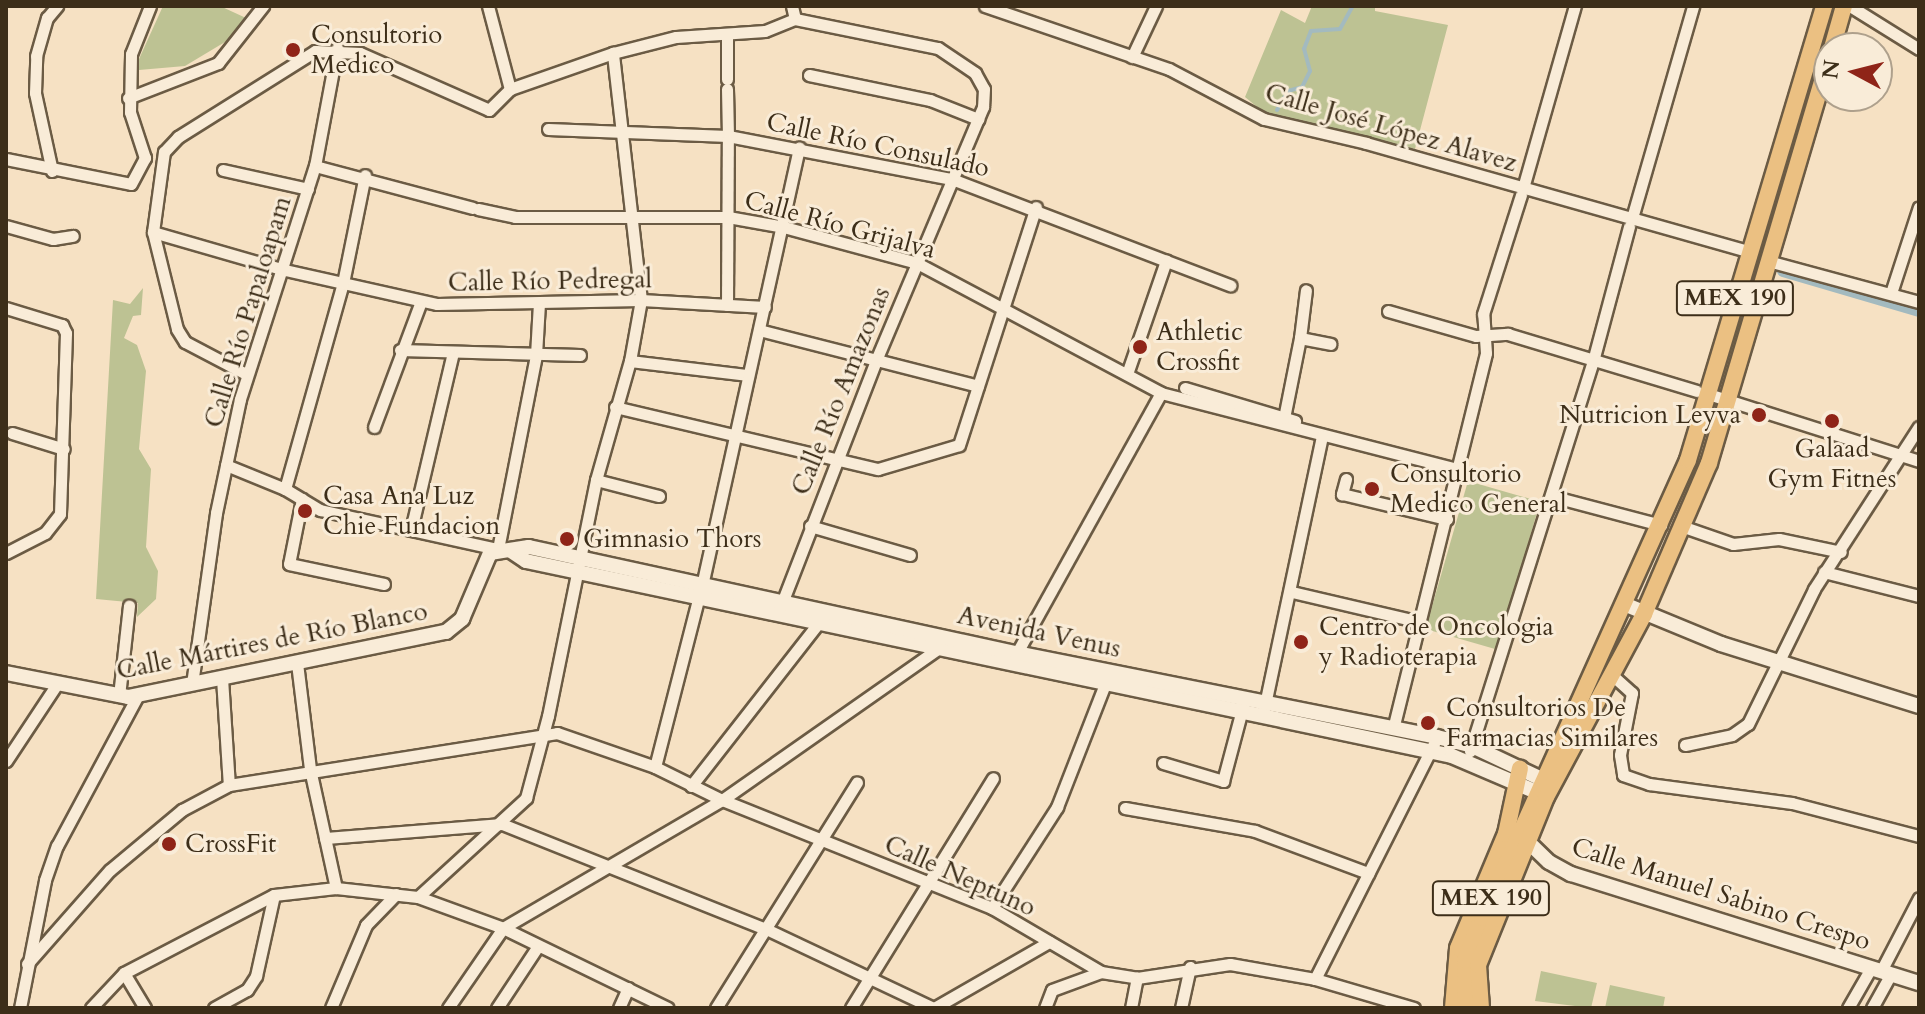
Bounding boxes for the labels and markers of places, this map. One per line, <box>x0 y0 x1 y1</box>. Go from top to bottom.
place label: Consultorio Medico <box>311 19 442 80</box>
marker: Consultorio Medico <box>282 39 304 61</box>
place label: Athletic Crossfit <box>1156 316 1243 378</box>
marker: Athletic Crossfit <box>1131 338 1149 356</box>
place label: Nutricion Leyva <box>1559 399 1741 431</box>
marker: Nutricion Leyva <box>1748 404 1770 426</box>
marker: Galaad Gym Fitnes <box>1823 412 1841 430</box>
place label: Galaad Gym Fitnes <box>1768 433 1896 494</box>
place label: Consultorio Medico General <box>1390 458 1567 520</box>
marker: Consultorio Medico General <box>1361 478 1383 500</box>
place label: Casa Ana Luz Chie Fundacion <box>323 480 500 542</box>
marker: Casa Ana Luz Chie Fundacion <box>294 500 316 522</box>
place label: Gimnasio Thors <box>583 523 762 555</box>
marker: Gimnasio Thors <box>558 530 576 548</box>
place label: Centro de Oncologia y Radioterapia <box>1319 611 1554 672</box>
marker: Centro de Oncologia y Radioterapia <box>1290 631 1312 653</box>
place label: Consultorios De Farmacias Similares <box>1446 692 1658 754</box>
marker: Consultorios De Farmacias Similares <box>1417 712 1439 734</box>
place label: CrossFit <box>185 828 276 860</box>
marker: CrossFit <box>160 835 178 853</box>

